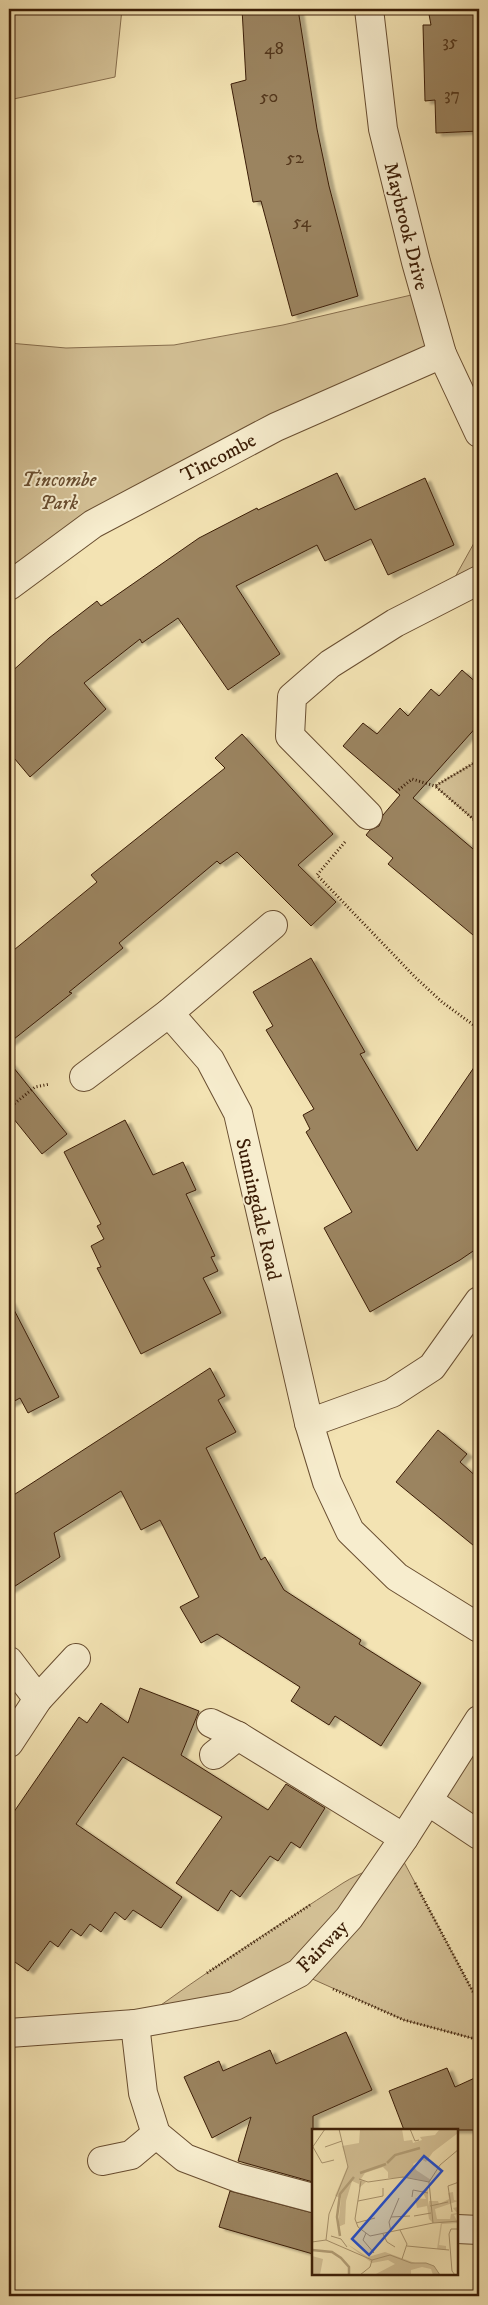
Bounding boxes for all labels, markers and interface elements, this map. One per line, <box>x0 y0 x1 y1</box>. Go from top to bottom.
house number: 35 <box>442 31 458 53</box>
house number: 48 <box>264 38 284 60</box>
house number: 37 <box>444 84 460 106</box>
house number: 50 <box>260 86 278 108</box>
house number: 52 <box>286 147 304 169</box>
street label: Maybrook Drive <box>378 160 434 293</box>
house number: 54 <box>293 211 312 233</box>
street label: Tincombe <box>177 428 261 489</box>
park label: Tincombe Park <box>22 468 97 516</box>
street label: Sunningdale Road <box>229 1136 286 1283</box>
street label: Fairway <box>292 1915 355 1979</box>
inset map <box>312 2129 458 2275</box>

